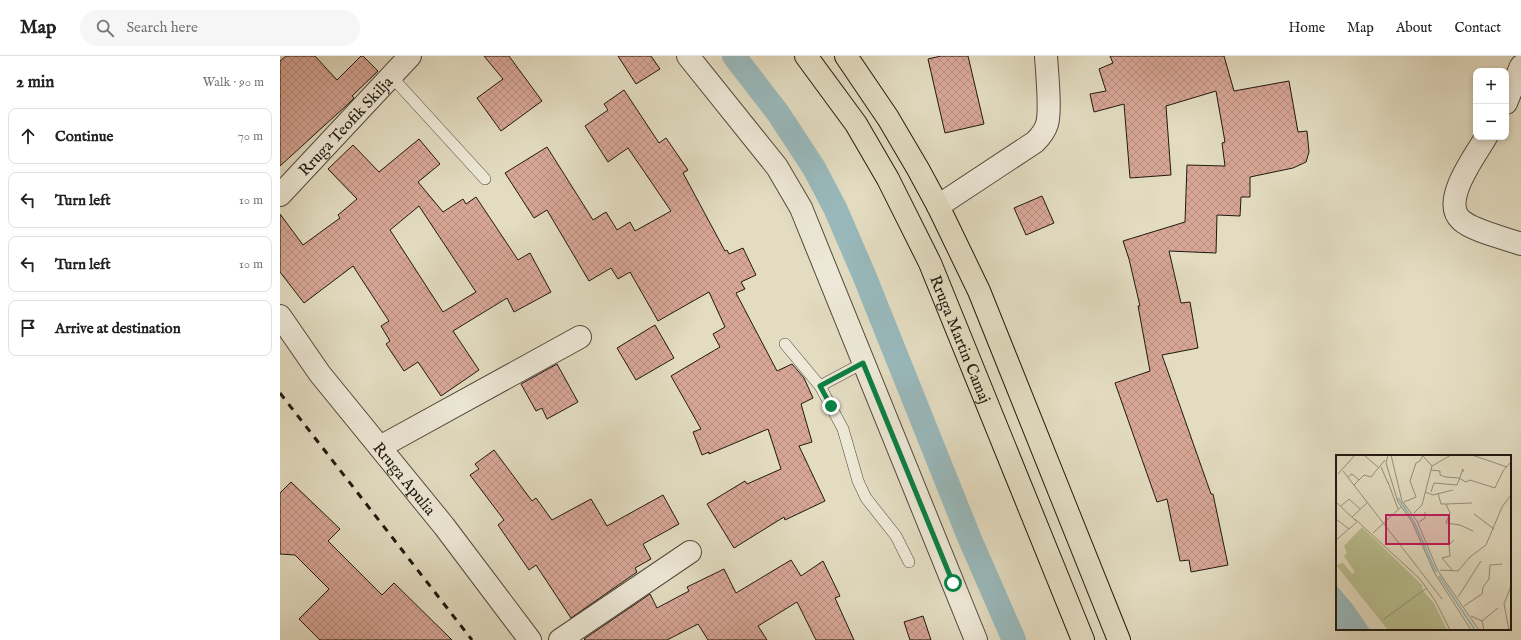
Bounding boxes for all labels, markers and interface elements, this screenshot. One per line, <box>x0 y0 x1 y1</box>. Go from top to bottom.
search box <box>80 10 360 46</box>
text: Map <box>20 16 56 40</box>
icon: search <box>94 17 116 39</box>
text: Search here <box>126 18 198 37</box>
text: Home <box>1289 19 1325 37</box>
text: Map <box>1347 19 1374 37</box>
text: About <box>1396 19 1432 37</box>
text: Contact <box>1454 19 1501 37</box>
map controls <box>1473 68 1509 140</box>
button: + <box>1473 68 1509 104</box>
text: 2 min <box>16 72 54 93</box>
street label: Rruga Teofik Skilja <box>295 73 398 181</box>
text: Walk · 90 m <box>203 74 264 91</box>
button: − <box>1473 104 1509 140</box>
icon: ahead <box>17 125 39 147</box>
text: Continue <box>55 127 113 146</box>
text: 70 m <box>238 128 263 145</box>
icon: left <box>17 189 39 211</box>
text: Turn left <box>55 191 111 210</box>
text: 10 m <box>239 192 263 209</box>
icon: left <box>17 253 39 275</box>
text: Turn left <box>55 255 111 274</box>
text: 10 m <box>239 256 263 273</box>
street label: Rruga Martin Camaj <box>924 273 994 407</box>
icon: arrive <box>17 317 39 339</box>
text: Arrive at destination <box>55 319 181 338</box>
route end <box>822 397 840 415</box>
street label: Rruga Apulia <box>368 439 439 520</box>
inset map <box>1336 455 1511 630</box>
route start <box>944 574 962 592</box>

